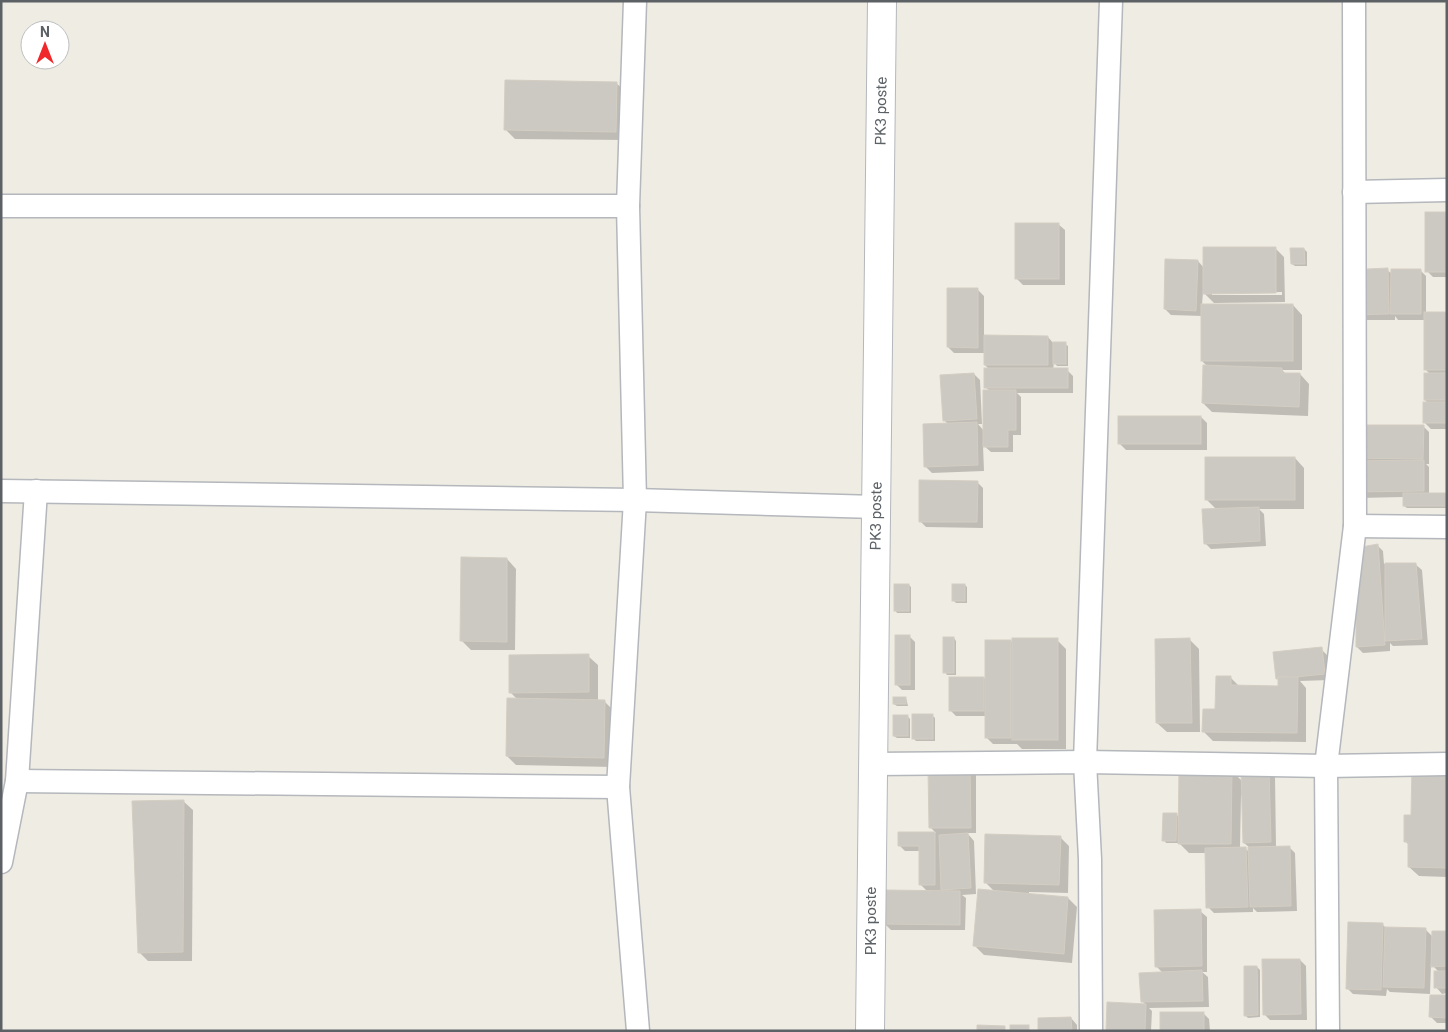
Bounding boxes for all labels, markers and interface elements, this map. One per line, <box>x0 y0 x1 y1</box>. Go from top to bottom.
north arrow <box>20 20 70 70</box>
text: N <box>40 24 50 40</box>
street label: PK3 poste <box>871 77 891 145</box>
street label: PK3 poste <box>866 482 886 550</box>
street label: PK3 poste <box>862 887 880 955</box>

